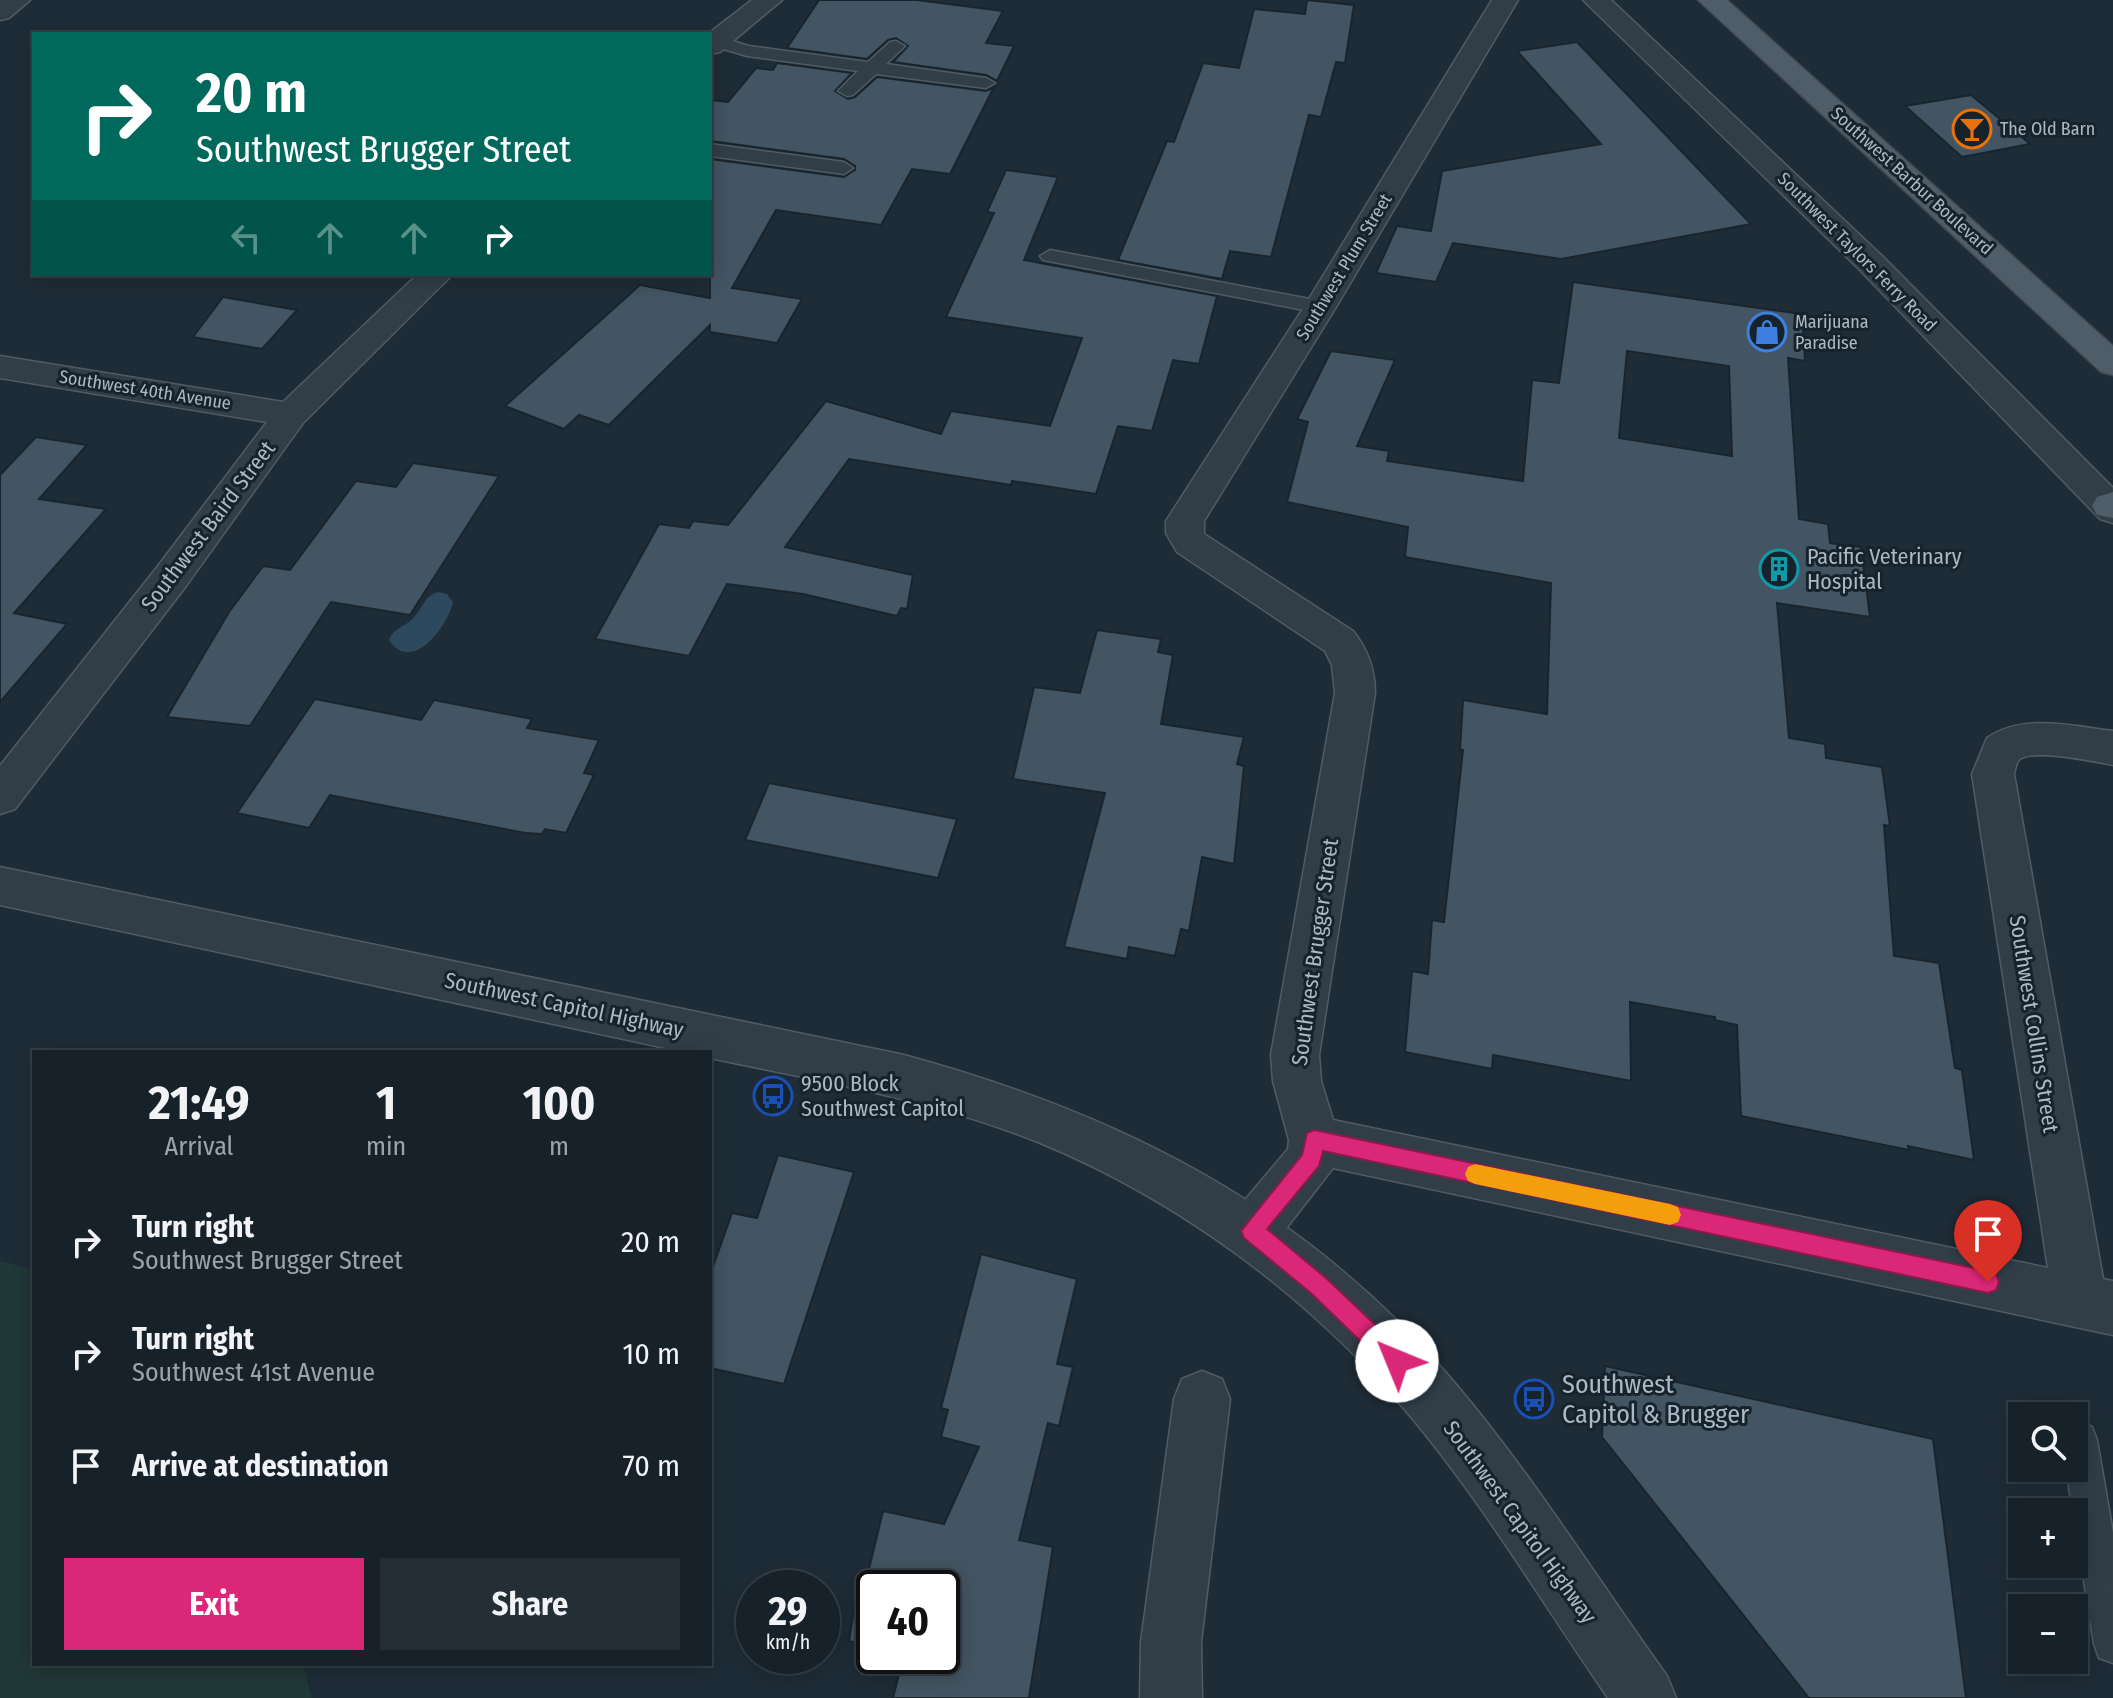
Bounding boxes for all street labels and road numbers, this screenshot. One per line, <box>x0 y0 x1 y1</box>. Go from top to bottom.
street label: Southwest Barbur Boulevard <box>1826 102 1998 260</box>
street label: Southwest Taylors Ferry Road <box>1773 168 1941 336</box>
street label: Southwest Plum Street <box>1291 189 1397 344</box>
street label: Southwest 40th Avenue <box>58 366 232 414</box>
street label: Southwest Baird Street <box>135 435 281 617</box>
street label: Southwest Brugger Street <box>1286 836 1344 1067</box>
street label: Southwest Collins Street <box>2003 913 2065 1135</box>
street label: Southwest Capitol Highway <box>442 966 686 1044</box>
street label: Southwest Capitol Highway <box>1438 1416 1603 1629</box>

